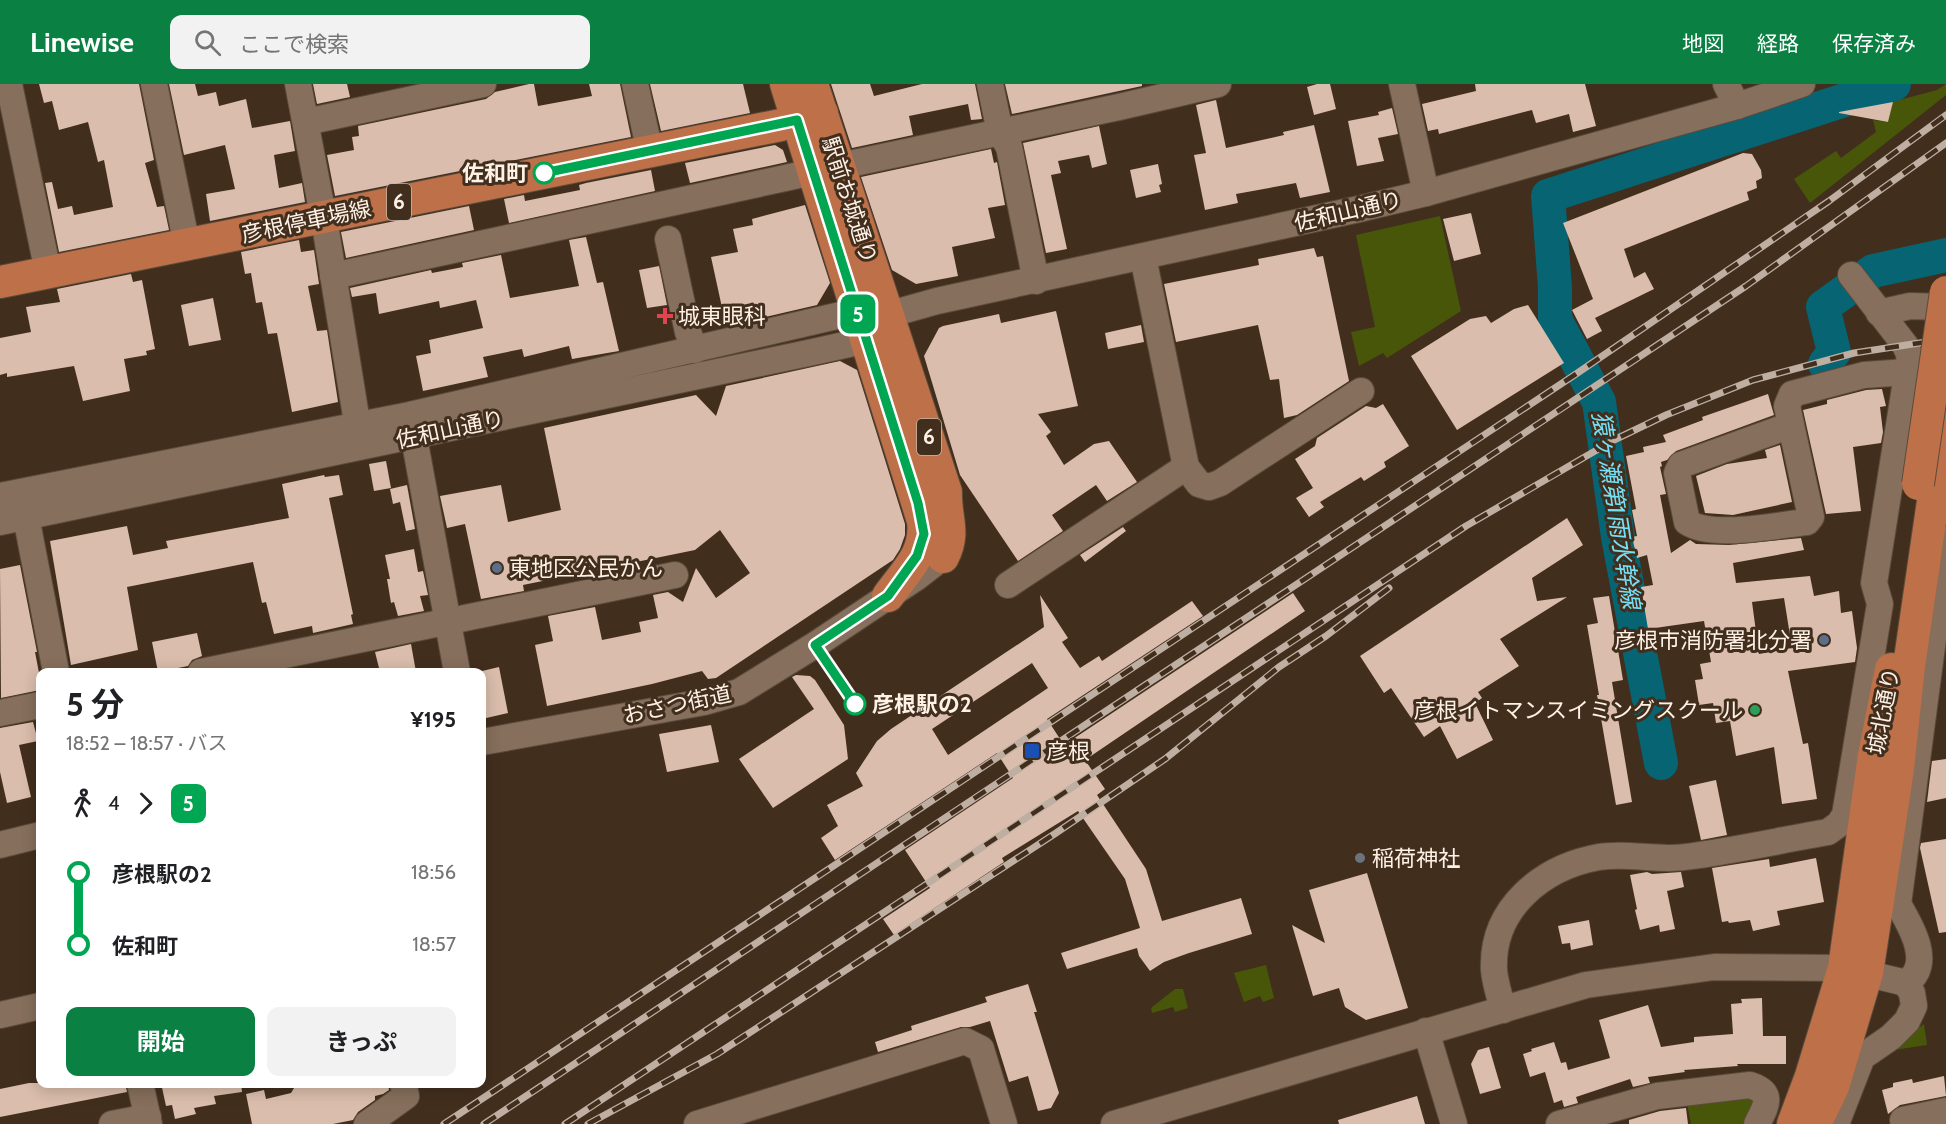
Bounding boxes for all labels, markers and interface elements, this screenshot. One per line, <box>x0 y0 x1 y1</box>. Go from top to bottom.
search box <box>170 15 590 69</box>
text: Linewise <box>30 25 134 59</box>
icon: search <box>191 26 224 59</box>
text: ここで検索 <box>239 31 349 58</box>
text: 地図 <box>1682 31 1724 56</box>
text: 経路 <box>1757 31 1799 56</box>
text: 保存済み <box>1832 31 1916 56</box>
street label: 駅前お城通り <box>816 133 883 267</box>
place label: 佐和町 <box>462 160 528 187</box>
marker: 佐和町 <box>533 162 555 184</box>
road number: 6 <box>387 184 411 220</box>
street label: 佐和山通り <box>1291 186 1405 237</box>
street label: 彦根停車場線 <box>239 195 373 248</box>
line badge: 5 <box>838 294 878 334</box>
text: 5 <box>852 302 864 327</box>
place label: 城東眼科 <box>678 303 766 330</box>
marker: 城東眼科 <box>656 307 674 325</box>
street label: 佐和山通り <box>393 405 507 454</box>
water label: 猿ヶ瀬第1雨水幹線 <box>1587 409 1647 614</box>
road number: 6 <box>917 419 941 455</box>
place label: 東地区公民かん <box>509 555 663 582</box>
marker: 東地区公民かん <box>490 561 504 575</box>
place label: 彦根市消防署北分署 <box>1614 627 1812 654</box>
marker: 彦根市消防署北分署 <box>1817 633 1831 647</box>
street label: 城北通り <box>1862 665 1905 757</box>
street label: おさつ街道 <box>620 680 734 729</box>
text: 5 分 <box>66 684 124 724</box>
place label: 彦根駅の2 <box>872 691 972 718</box>
marker: 彦根駅の2 <box>844 693 866 715</box>
place label: 彦根イトマンスイミングスクール <box>1413 697 1743 724</box>
marker: 彦根イトマンスイミングスクール <box>1748 703 1762 717</box>
text: ¥195 <box>410 706 456 733</box>
text: 18:52 – 18:57 · バス <box>66 731 227 755</box>
place label: 彦根 <box>1046 738 1090 765</box>
marker: 彦根 <box>1023 742 1041 760</box>
icon: walk <box>66 787 99 820</box>
icon: forward <box>129 787 162 820</box>
text: 4 <box>108 791 120 815</box>
text: 5 <box>183 791 194 816</box>
place label: 稲荷神社 <box>1372 845 1460 872</box>
marker: 稲荷神社 <box>1353 851 1367 865</box>
text: 18:56 <box>411 860 456 884</box>
text: 彦根駅の2 <box>112 861 212 888</box>
text: 18:57 <box>412 932 456 956</box>
text: 佐和町 <box>112 933 178 960</box>
button: 開始 <box>66 1007 255 1076</box>
button: きっぷ <box>267 1007 456 1076</box>

